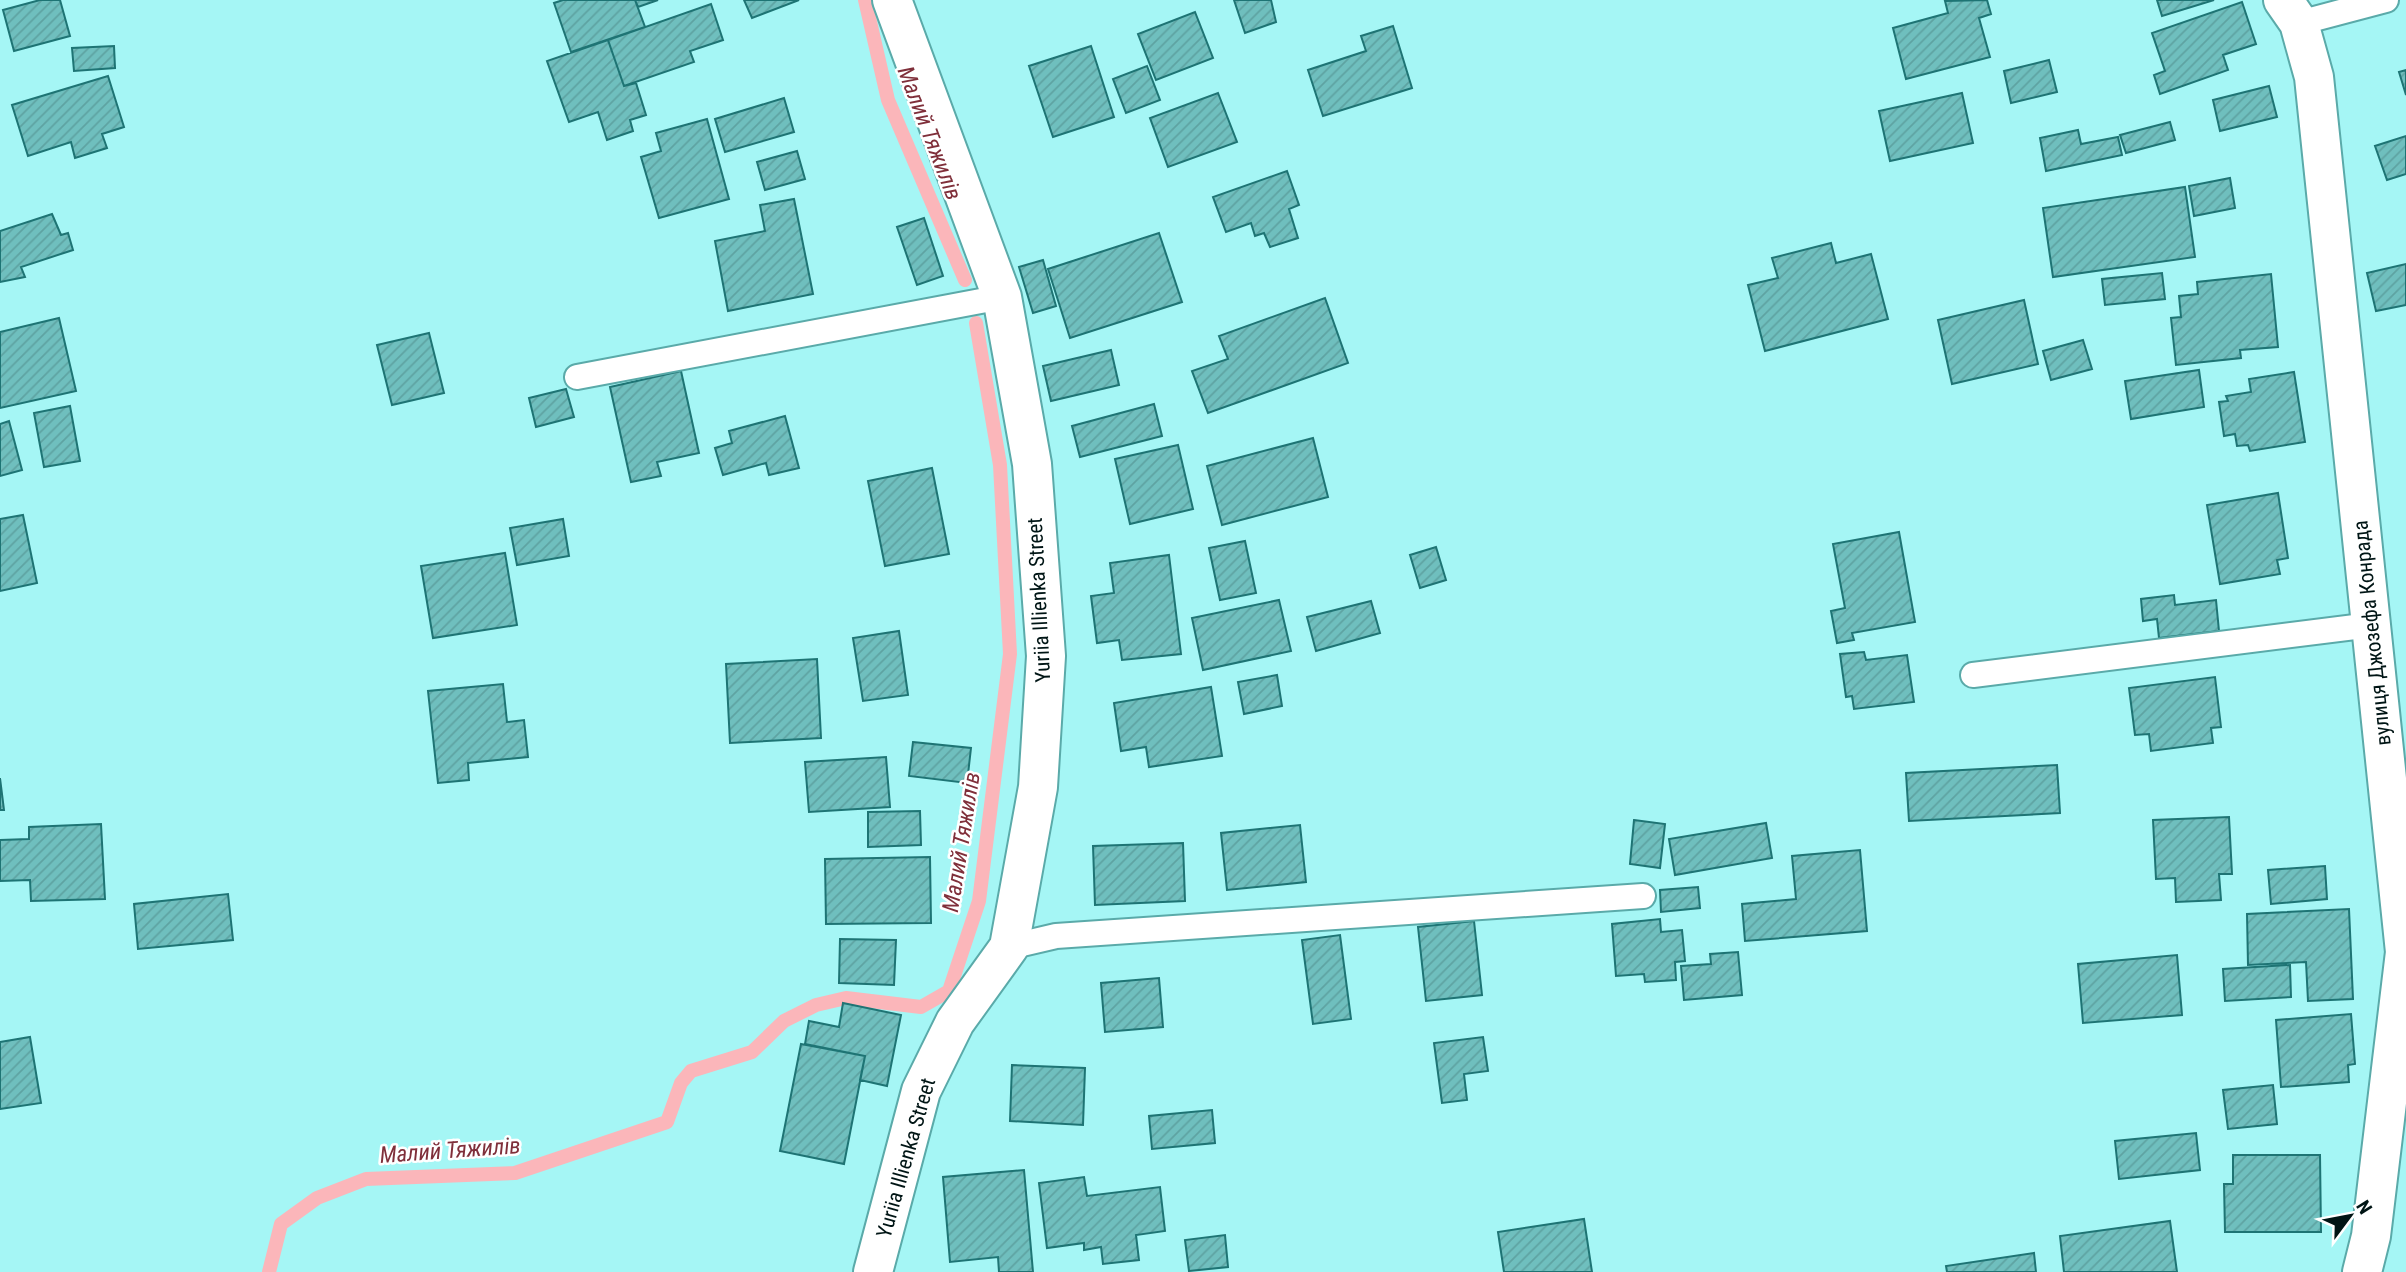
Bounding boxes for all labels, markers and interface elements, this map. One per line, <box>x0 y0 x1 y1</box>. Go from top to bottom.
water label: Малий Тяжилів <box>892 62 967 204</box>
street label: Yuriia Illienka Street <box>1023 517 1055 683</box>
street label: вулиця Джозефа Конрада <box>2348 519 2396 747</box>
water label: Малий Тяжилів <box>937 770 986 914</box>
street label: Yuriia Illienka Street <box>872 1075 940 1241</box>
water label: Малий Тяжилів <box>379 1132 521 1169</box>
north arrow <box>2315 1181 2385 1251</box>
text: N <box>2351 1196 2377 1218</box>

